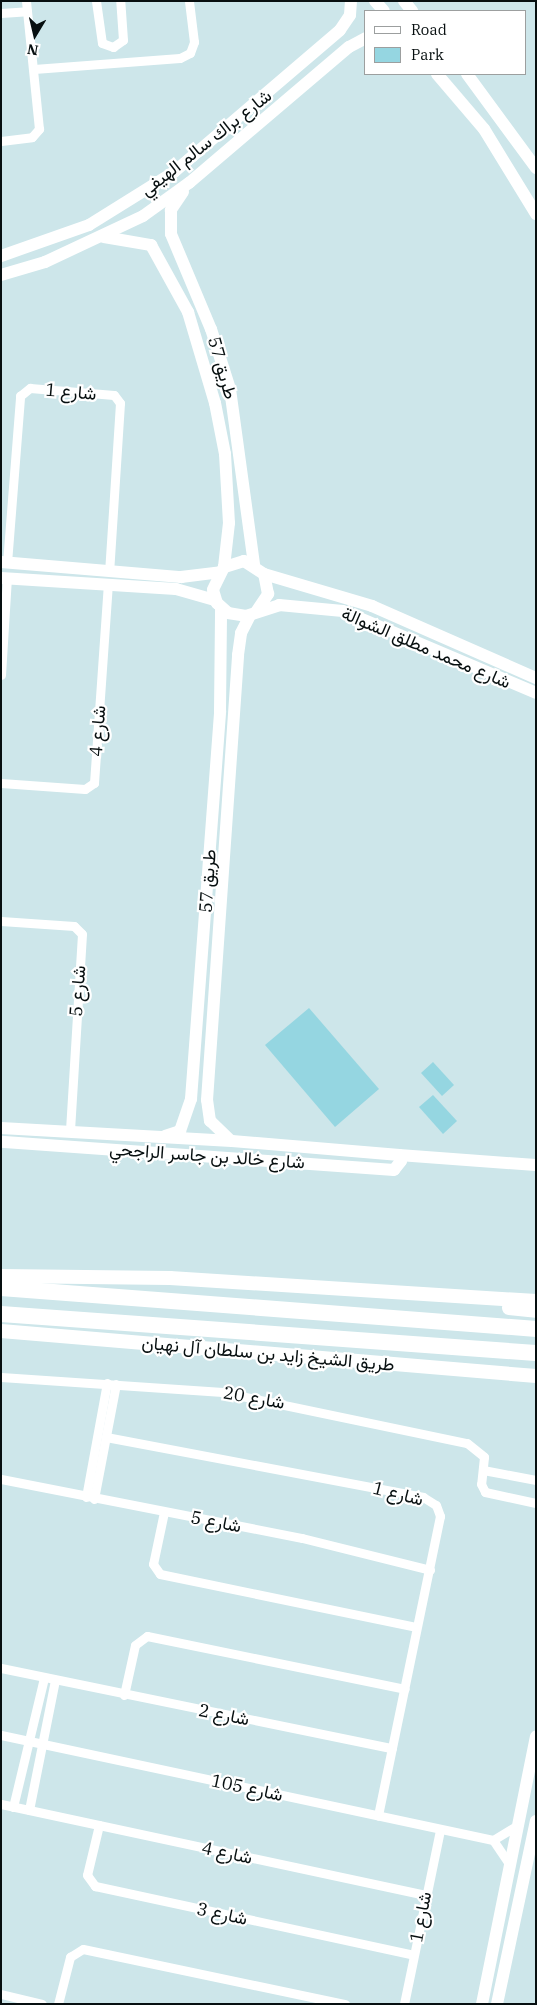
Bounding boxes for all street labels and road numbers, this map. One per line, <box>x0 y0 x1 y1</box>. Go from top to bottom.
street label: شارع براك سالم الهيفي <box>136 85 276 201</box>
street label: طريق 57 <box>203 334 241 402</box>
street label: شارع 1 <box>45 379 97 405</box>
street label: شارع محمد مطلق الشوالة <box>338 603 514 693</box>
street label: شارع 4 <box>85 705 111 757</box>
street label: طريق 57 <box>195 848 221 914</box>
street label: شارع 5 <box>65 965 91 1017</box>
street label: شارع خالد بن جاسر الراجحي <box>109 1138 305 1174</box>
street label: طريق الشيخ زايد بن سلطان آل نهيان <box>141 1332 395 1376</box>
street label: شارع 20 <box>222 1382 286 1414</box>
street label: شارع 1 <box>371 1477 425 1511</box>
street label: شارع 5 <box>189 1507 243 1537</box>
street label: شارع 2 <box>197 1700 251 1730</box>
street label: شارع 105 <box>209 1770 285 1806</box>
street label: شارع 4 <box>200 1837 254 1869</box>
street label: شارع 1 <box>406 1890 436 1944</box>
street label: شارع 3 <box>195 1898 249 1930</box>

